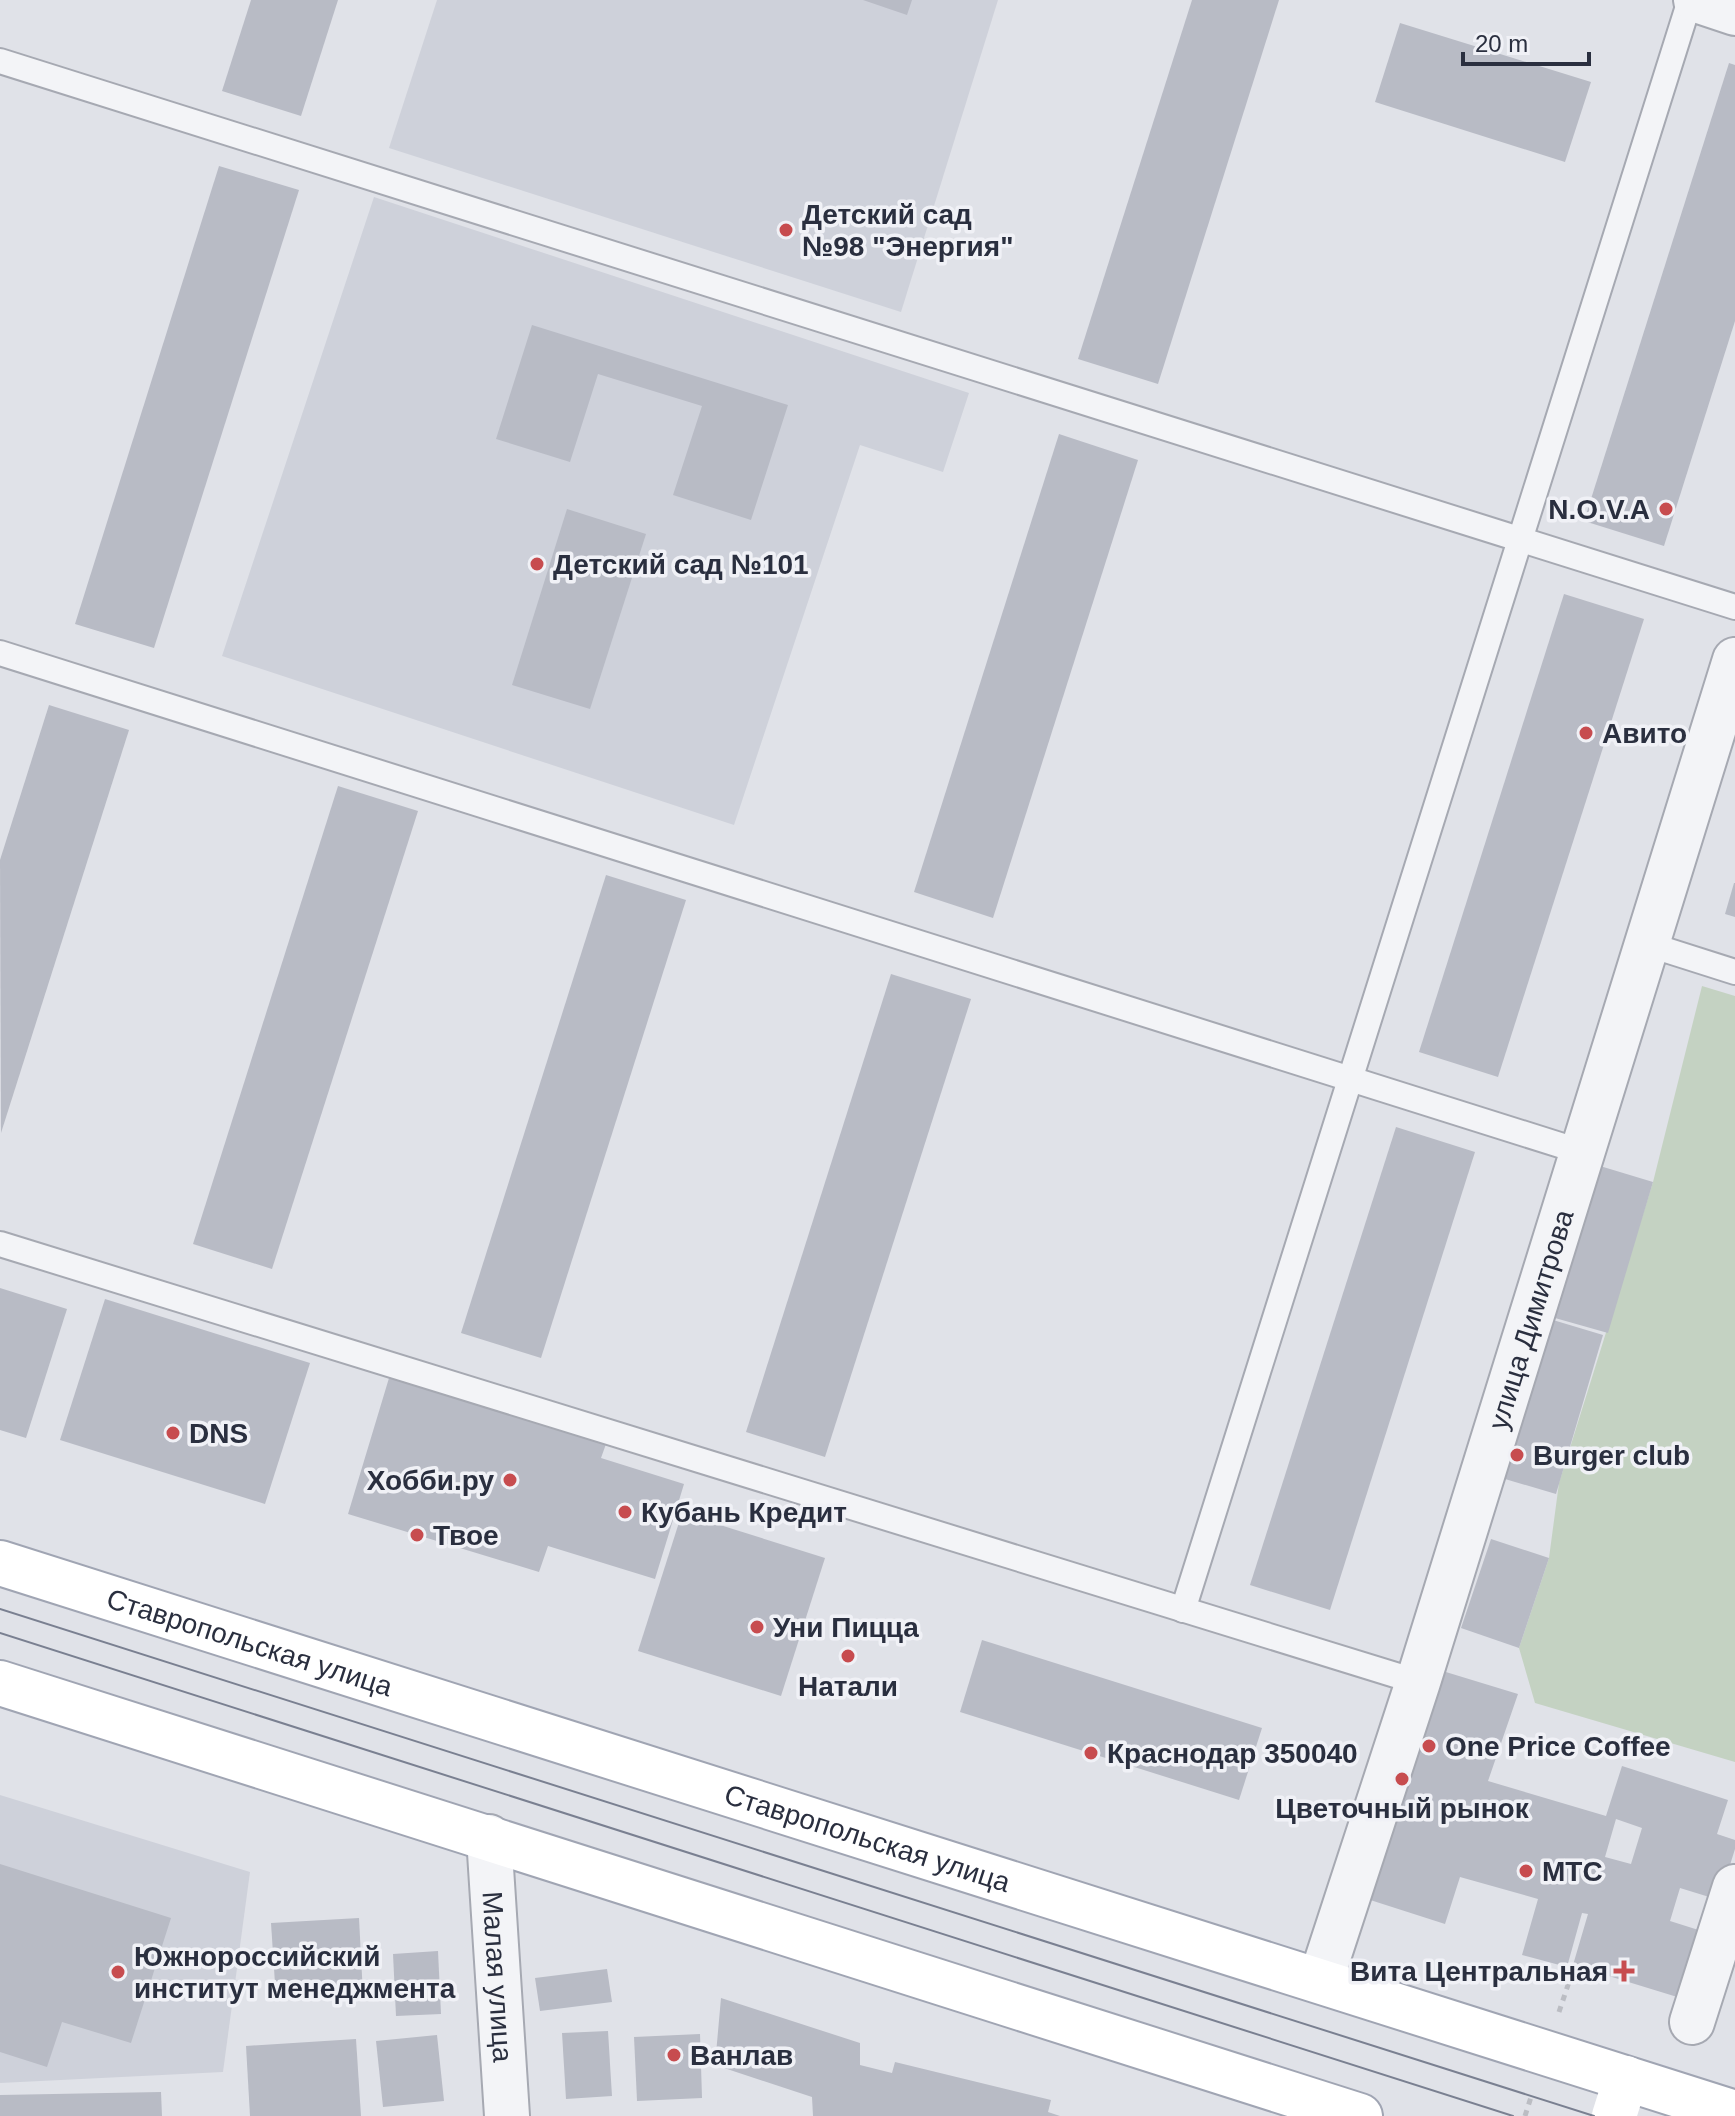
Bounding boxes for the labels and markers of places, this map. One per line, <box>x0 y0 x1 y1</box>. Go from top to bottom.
place label: Детский сад №98 "Энергия" <box>802 199 1013 262</box>
marker: Детский сад №98 "Энергия" <box>777 221 795 239</box>
place label: N.O.V.A <box>1548 494 1650 525</box>
marker: N.O.V.A <box>1657 500 1675 518</box>
place label: Детский сад №101 <box>553 549 809 580</box>
marker: Детский сад №101 <box>528 555 546 573</box>
place label: Авито <box>1602 718 1687 749</box>
marker: Авито <box>1577 724 1595 742</box>
place label: DNS <box>189 1418 248 1449</box>
marker: DNS <box>164 1424 182 1442</box>
place label: Burger club <box>1533 1440 1690 1471</box>
marker: Burger club <box>1508 1446 1526 1464</box>
place label: Хобби.ру <box>367 1465 494 1496</box>
marker: Хобби.ру <box>501 1471 519 1489</box>
place label: Кубань Кредит <box>641 1497 847 1528</box>
marker: Кубань Кредит <box>616 1503 634 1521</box>
place label: Твое <box>433 1520 499 1551</box>
marker: Твое <box>408 1526 426 1544</box>
place label: Уни Пицца <box>773 1612 919 1643</box>
marker: Уни Пицца <box>748 1618 766 1636</box>
marker: Натали <box>839 1647 857 1665</box>
place label: Натали <box>798 1671 898 1702</box>
place label: One Price Coffee <box>1445 1731 1671 1762</box>
marker: One Price Coffee <box>1420 1737 1438 1755</box>
place label: Краснодар 350040 <box>1107 1738 1358 1769</box>
marker: Краснодар 350040 <box>1082 1744 1100 1762</box>
marker: Цветочный рынок <box>1393 1770 1411 1788</box>
place label: Цветочный рынок <box>1275 1793 1530 1824</box>
place label: МТС <box>1542 1856 1603 1887</box>
marker: МТС <box>1517 1862 1535 1880</box>
place label: Южнороссийский институт менеджмента <box>134 1941 456 2004</box>
place label: Вита Центральная <box>1350 1956 1608 1987</box>
marker: Вита Центральная <box>1615 1962 1633 1980</box>
marker: Южнороссийский институт менеджмента <box>109 1963 127 1981</box>
place label: Ванлав <box>690 2040 793 2071</box>
marker: Ванлав <box>665 2046 683 2064</box>

